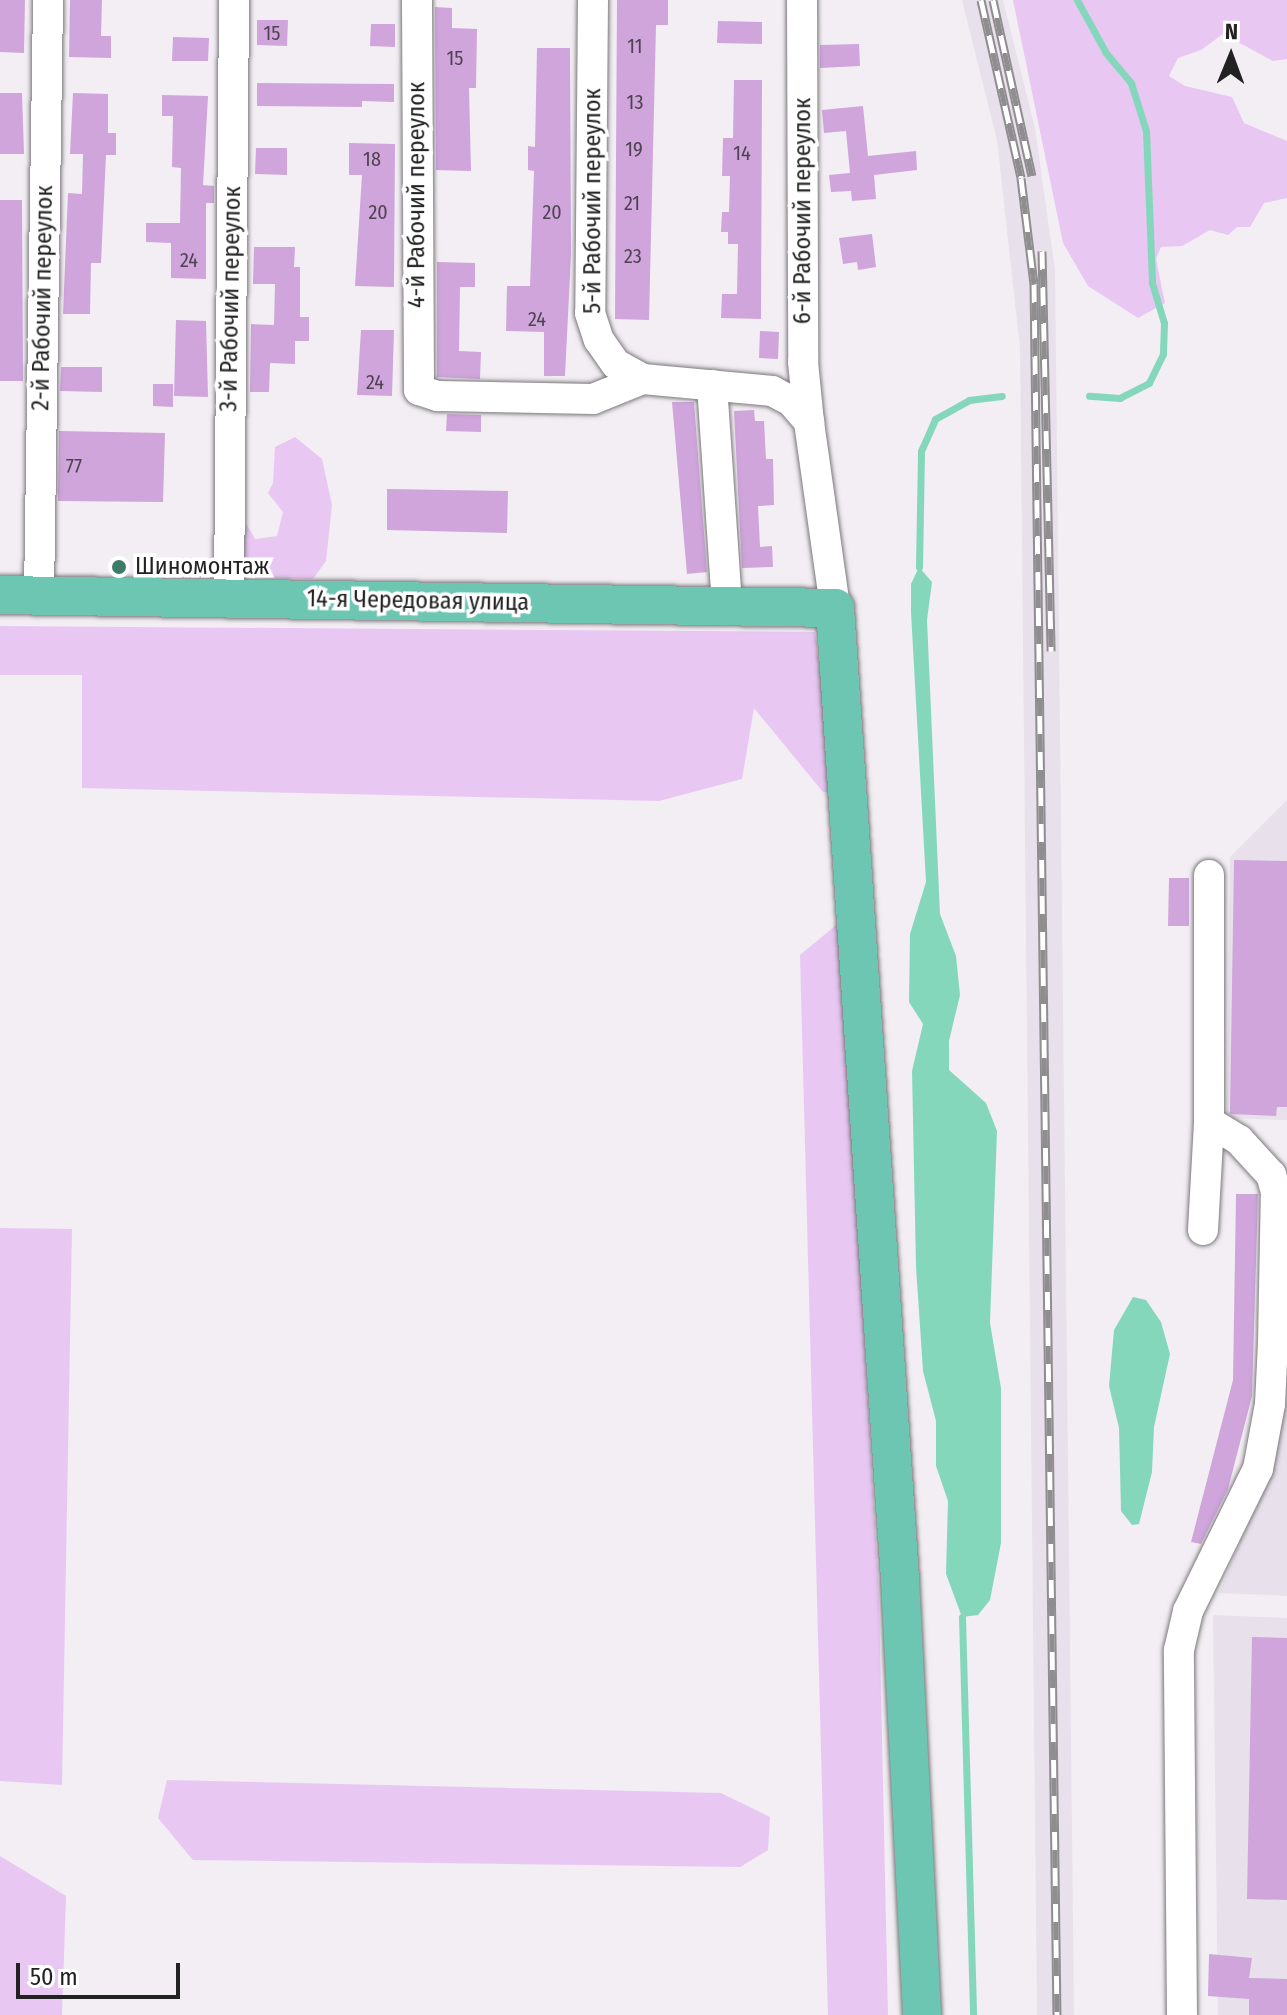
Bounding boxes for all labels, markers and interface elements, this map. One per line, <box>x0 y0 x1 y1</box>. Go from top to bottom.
north arrow <box>1191 16 1271 96</box>
text: N <box>1225 18 1238 45</box>
house number: 15 <box>264 21 280 45</box>
house number: 11 <box>627 34 643 58</box>
house number: 15 <box>447 46 463 70</box>
street label: 4-й Рабочий переулок <box>403 82 431 308</box>
street label: 5-й Рабочий переулок <box>579 88 607 314</box>
house number: 13 <box>627 90 643 114</box>
street label: 6-й Рабочий переулок <box>789 98 817 324</box>
house number: 19 <box>625 137 643 161</box>
house number: 14 <box>733 141 751 165</box>
house number: 18 <box>363 147 381 171</box>
street label: 2-й Рабочий переулок <box>27 185 59 411</box>
street label: 3-й Рабочий переулок <box>215 186 247 412</box>
house number: 21 <box>624 191 640 215</box>
house number: 20 <box>368 200 388 224</box>
house number: 20 <box>542 200 562 224</box>
house number: 23 <box>624 244 642 268</box>
house number: 24 <box>180 248 198 272</box>
house number: 24 <box>528 307 546 331</box>
house number: 24 <box>366 370 384 394</box>
house number: 77 <box>66 454 82 478</box>
place label: Шиномонтаж <box>135 553 269 581</box>
marker: Шиномонтаж <box>110 558 128 576</box>
street label: 14-я Чередовая улица <box>307 585 529 617</box>
scale bar <box>20 1947 184 1997</box>
text: 50 m <box>30 1963 78 1991</box>

